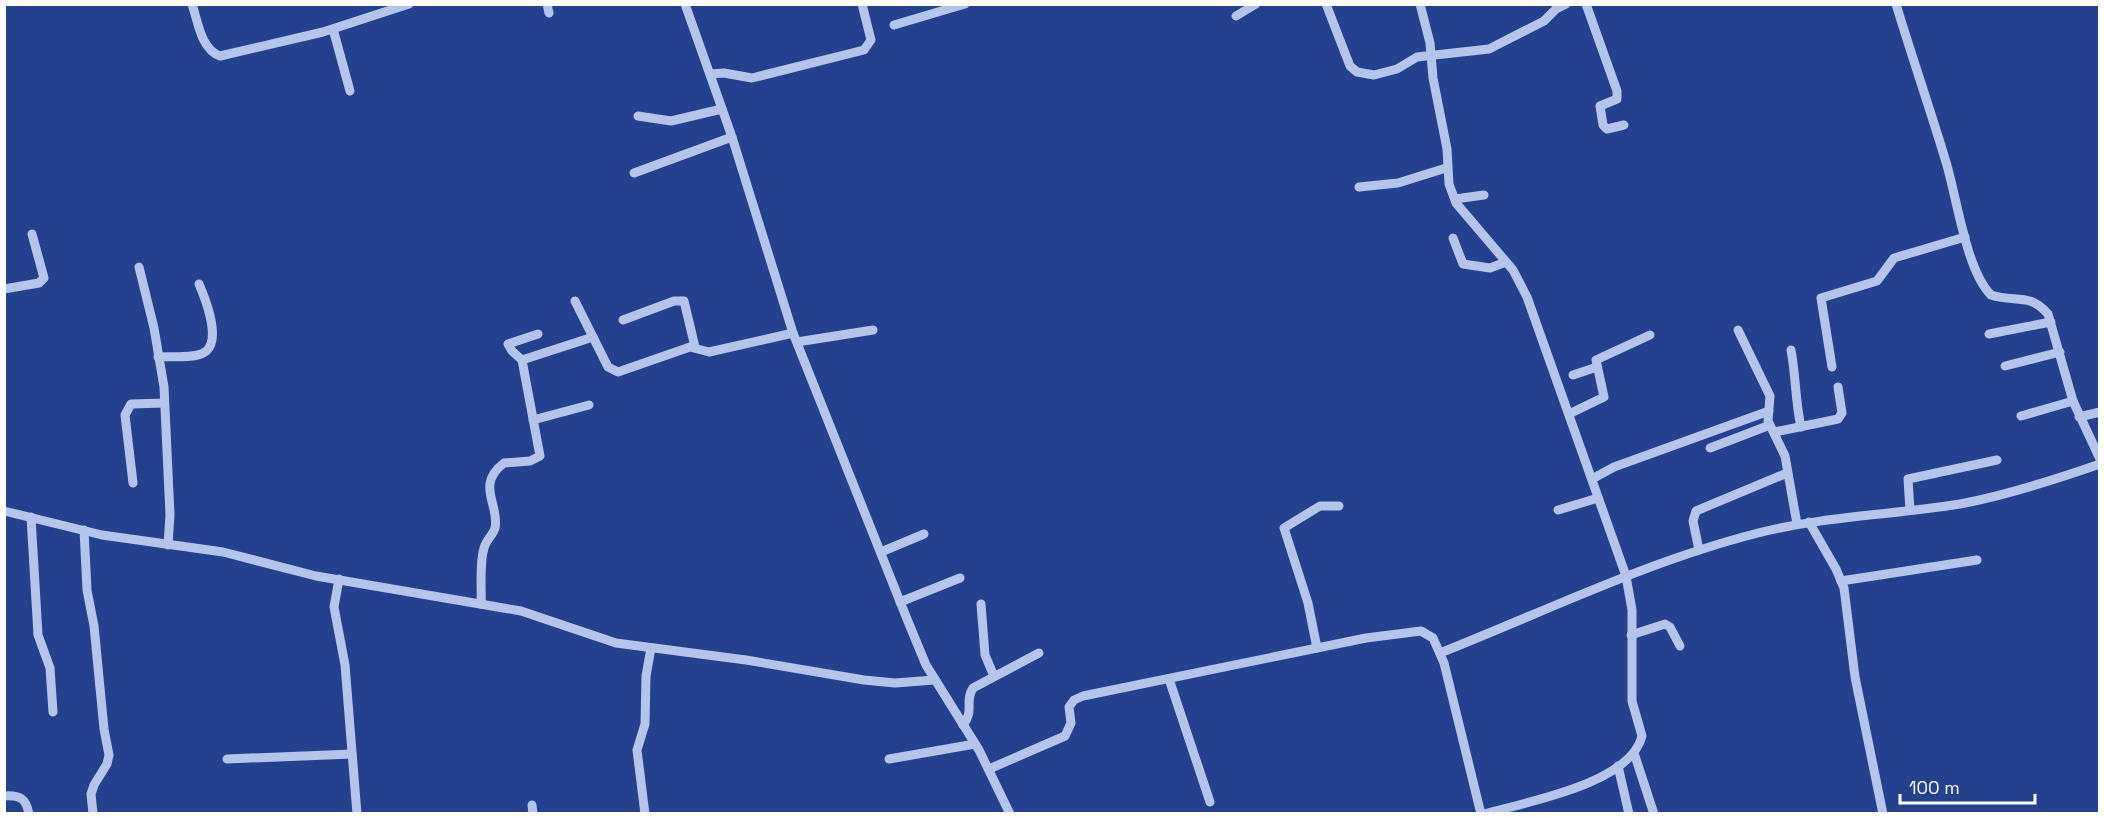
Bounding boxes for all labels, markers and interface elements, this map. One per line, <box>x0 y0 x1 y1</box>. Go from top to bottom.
scale bar <box>1900 767 2035 805</box>
text: 100 m <box>1909 776 1960 799</box>

